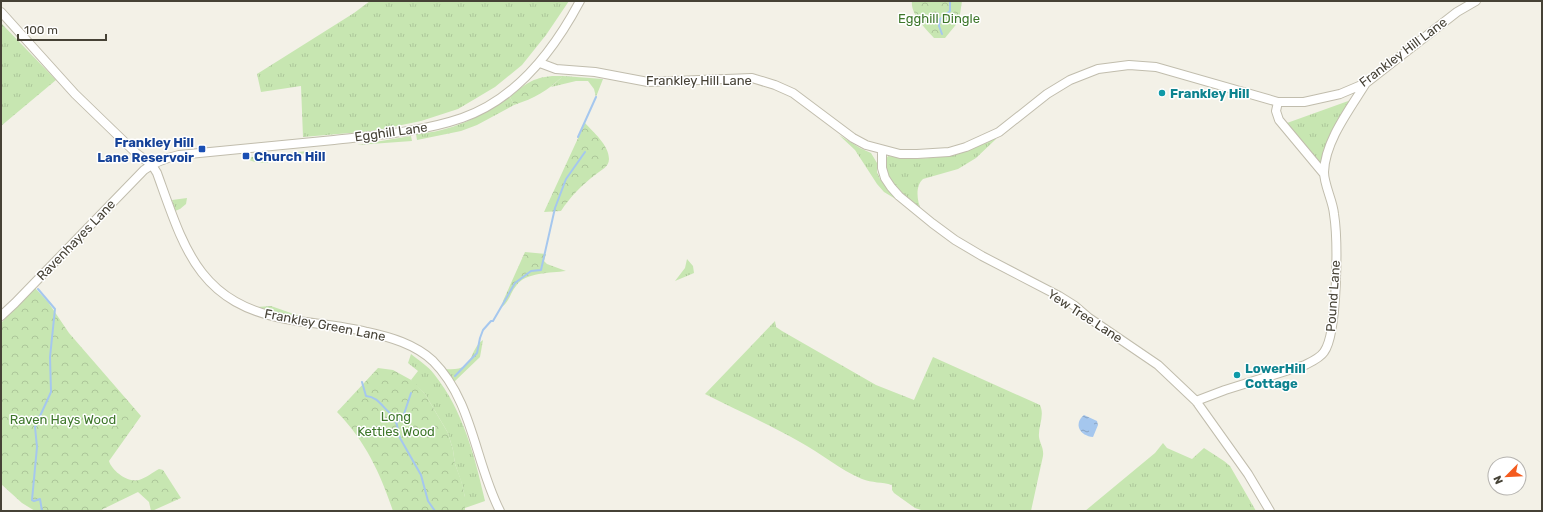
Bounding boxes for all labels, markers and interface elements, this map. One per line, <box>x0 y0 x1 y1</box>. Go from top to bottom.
park label: Egghill Dingle <box>898 11 980 27</box>
street label: Frankley Hill Lane <box>1356 14 1450 90</box>
scale bar <box>18 16 106 42</box>
text: 100 m <box>24 23 58 37</box>
street label: Frankley Hill Lane <box>646 73 752 88</box>
place label: Frankley Hill <box>1170 86 1250 101</box>
marker: Frankley Hill <box>1157 88 1167 98</box>
street label: Egghill Lane <box>354 119 429 146</box>
place label: Frankley Hill Lane Reservoir <box>97 135 194 165</box>
marker: Frankley Hill Lane Reservoir <box>197 144 207 154</box>
place label: Church Hill <box>254 149 325 164</box>
marker: Church Hill <box>241 151 251 161</box>
street label: Ravenhayes Lane <box>34 197 118 283</box>
street label: Pound Lane <box>1323 260 1343 332</box>
street label: Yew Tree Lane <box>1045 286 1125 346</box>
street label: Frankley Green Lane <box>263 306 387 344</box>
place label: LowerHill Cottage <box>1245 361 1306 391</box>
marker: LowerHill Cottage <box>1232 370 1242 380</box>
park label: Long Kettles Wood <box>357 409 435 439</box>
park label: Raven Hays Wood <box>10 412 116 427</box>
north arrow <box>1487 456 1527 496</box>
text: N <box>1491 474 1506 486</box>

